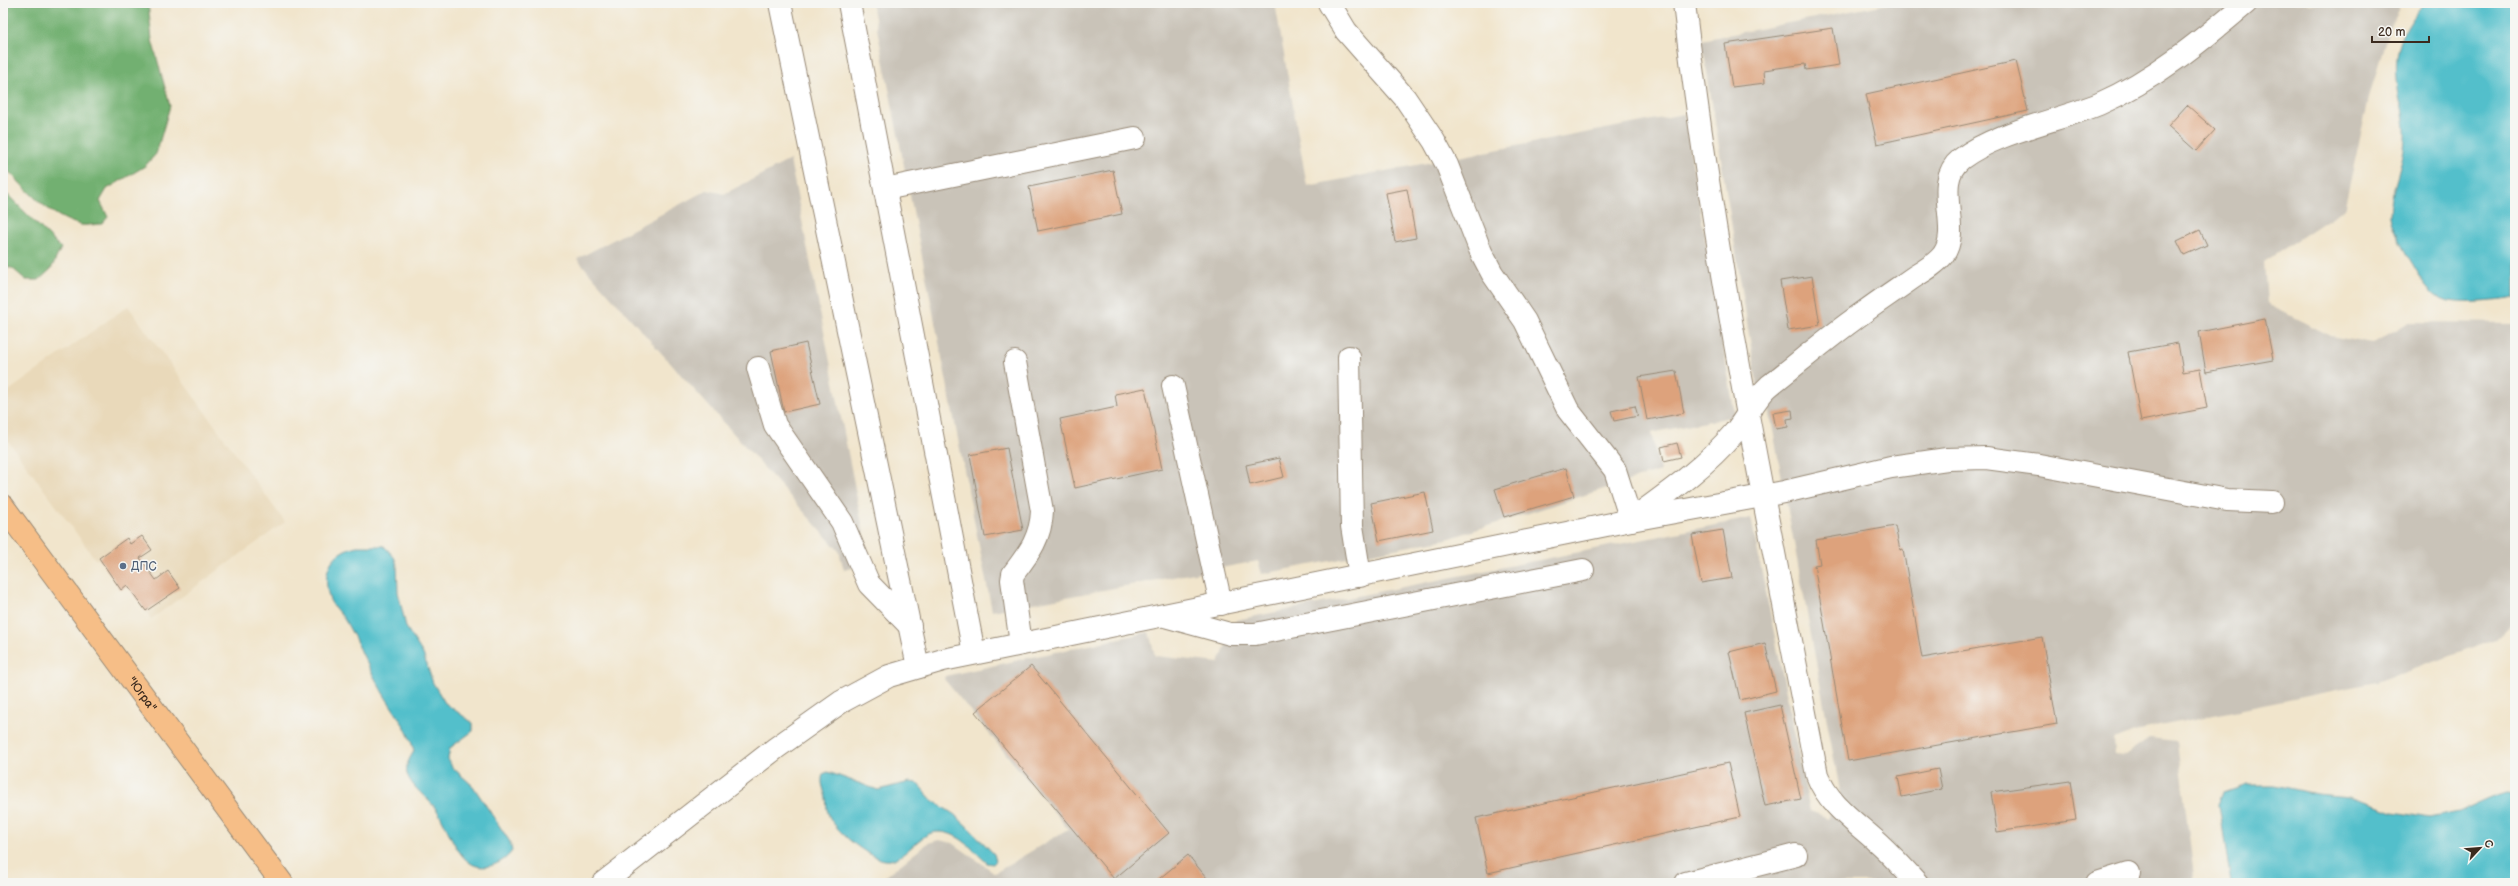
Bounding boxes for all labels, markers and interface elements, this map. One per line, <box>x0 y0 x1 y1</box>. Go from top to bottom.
scale bar <box>2372 18 2429 44</box>
text: 20 m <box>2378 25 2405 40</box>
place label: ДПС <box>131 559 157 574</box>
marker: ДПС <box>118 561 128 571</box>
street label: "Югра" <box>124 674 160 714</box>
north arrow <box>2460 828 2500 868</box>
text: С <box>2481 838 2496 850</box>

